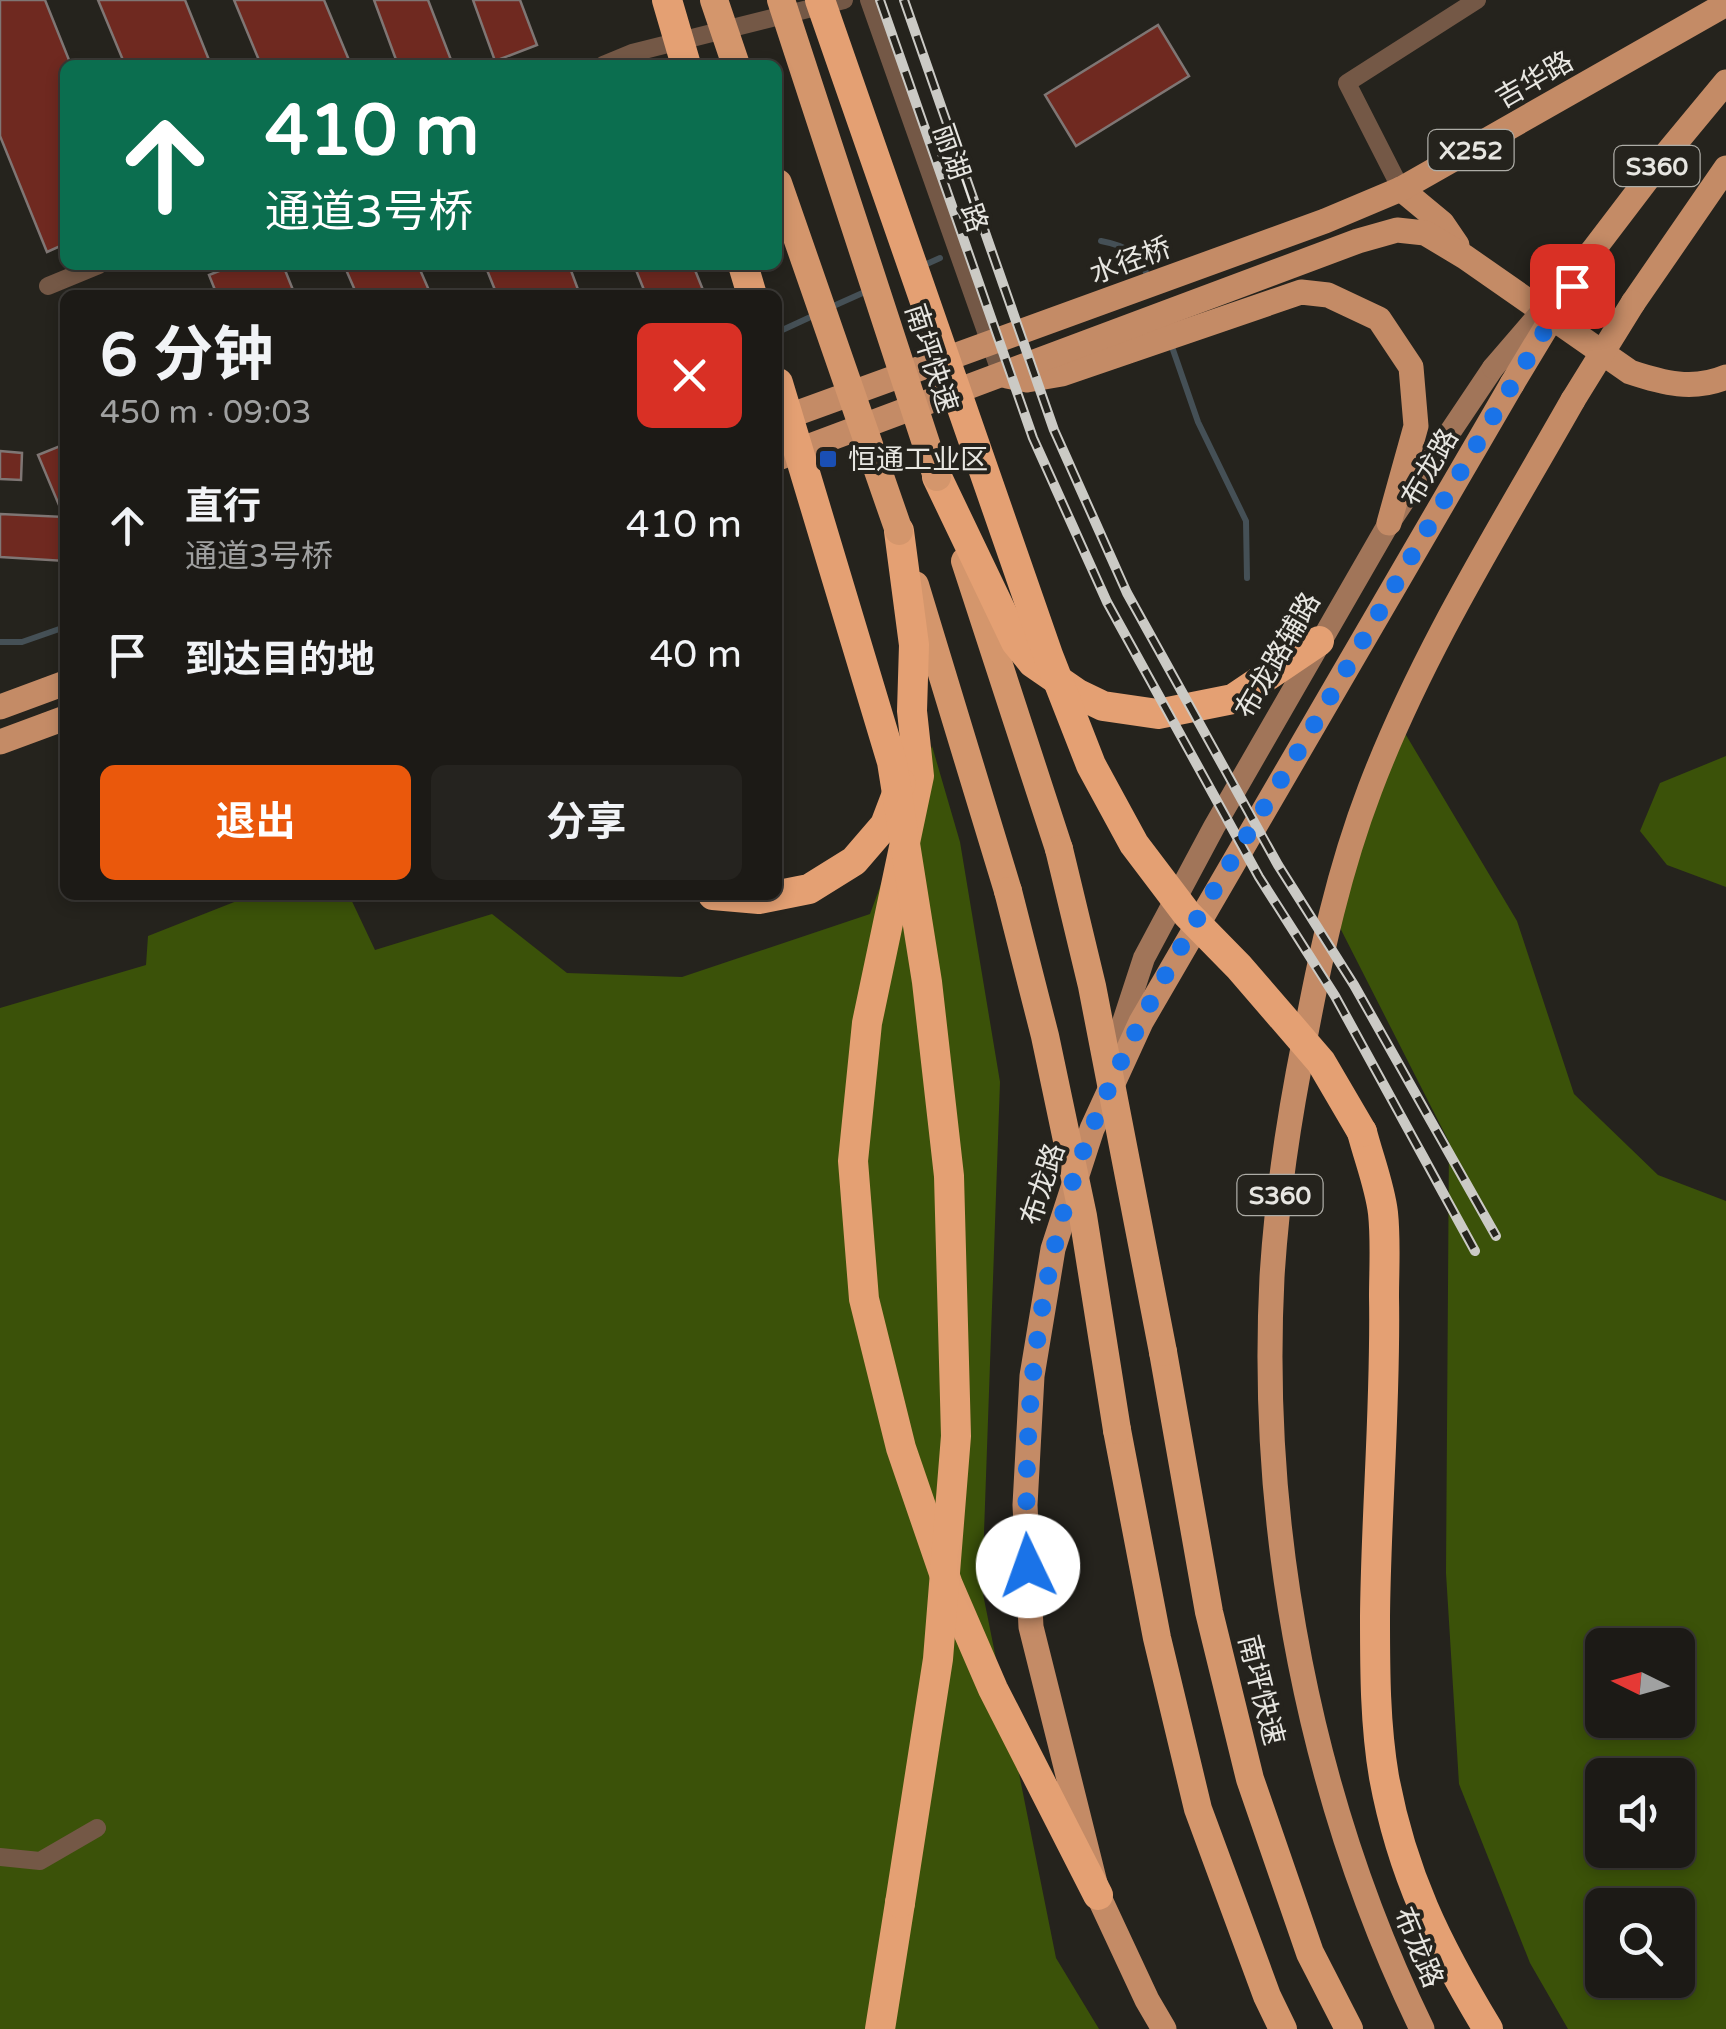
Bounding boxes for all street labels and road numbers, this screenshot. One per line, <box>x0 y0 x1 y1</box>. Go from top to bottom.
street label: 吉华路 <box>1490 44 1579 116</box>
street label: 丽湖一路 <box>926 120 994 237</box>
road number: X252 <box>1428 130 1514 170</box>
road number: S360 <box>1614 146 1700 186</box>
street label: 水径桥 <box>1085 231 1176 291</box>
street label: 南坪快速 <box>898 300 965 417</box>
street label: 布龙路 <box>1394 423 1466 512</box>
street label: 布龙路辅路 <box>1228 586 1328 725</box>
street label: 布龙路 <box>1014 1139 1072 1230</box>
road number: S360 <box>1238 1175 1322 1215</box>
street label: 南坪快速 <box>1231 1632 1291 1749</box>
street label: 布龙路 <box>1386 1902 1450 1993</box>

